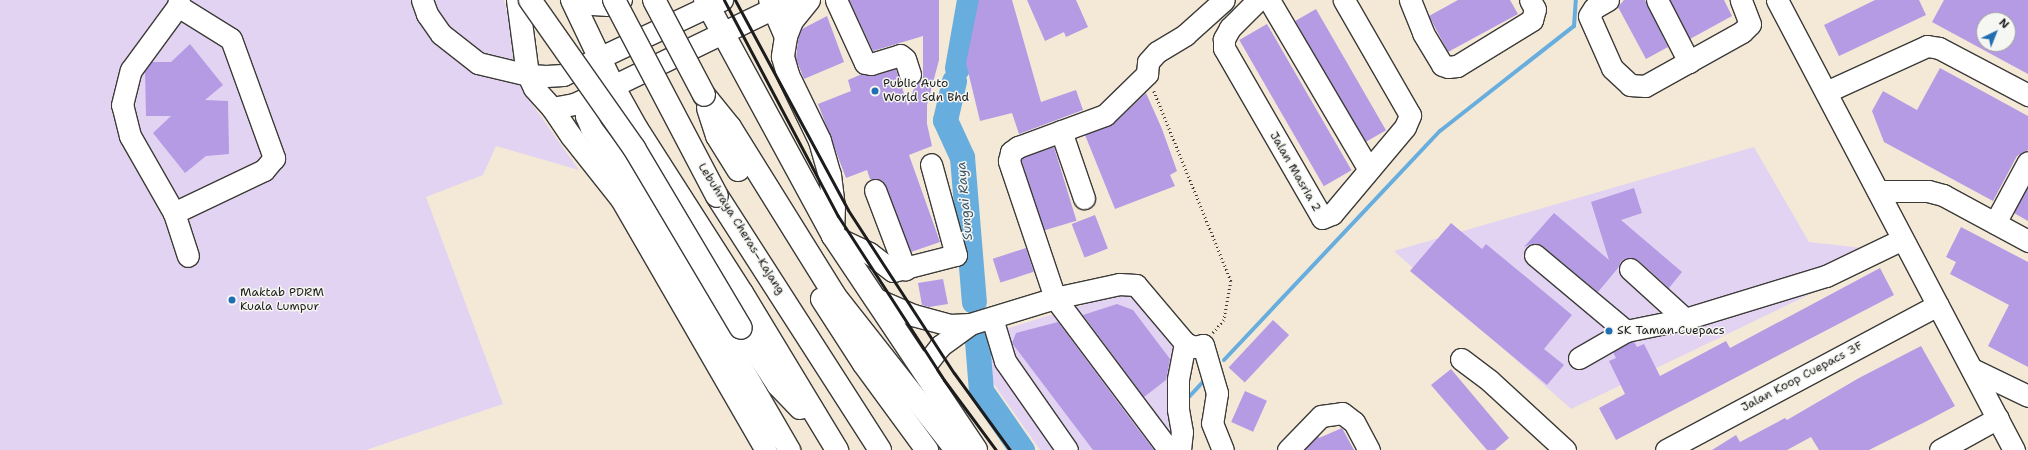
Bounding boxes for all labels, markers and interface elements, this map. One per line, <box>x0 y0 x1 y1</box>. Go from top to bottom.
north arrow <box>1976 12 2016 52</box>
text: N <box>1996 15 2012 32</box>
place label: Public Auto World Sdn Bhd <box>883 77 969 105</box>
marker: Public Auto World Sdn Bhd <box>870 86 880 96</box>
street label: Jalan Masria 2 <box>1266 129 1324 215</box>
street label: Lebuhraya Cheras–Kajang <box>694 161 788 297</box>
water label: Sungai Raya <box>954 161 976 241</box>
place label: Maktab PDRM Kuala Lumpur <box>240 286 324 314</box>
marker: Maktab PDRM Kuala Lumpur <box>227 295 237 305</box>
place label: SK Taman Cuepacs <box>1617 324 1725 338</box>
marker: SK Taman Cuepacs <box>1604 326 1614 336</box>
street label: Jalan Koop Cuepacs 3F <box>1739 339 1865 415</box>

